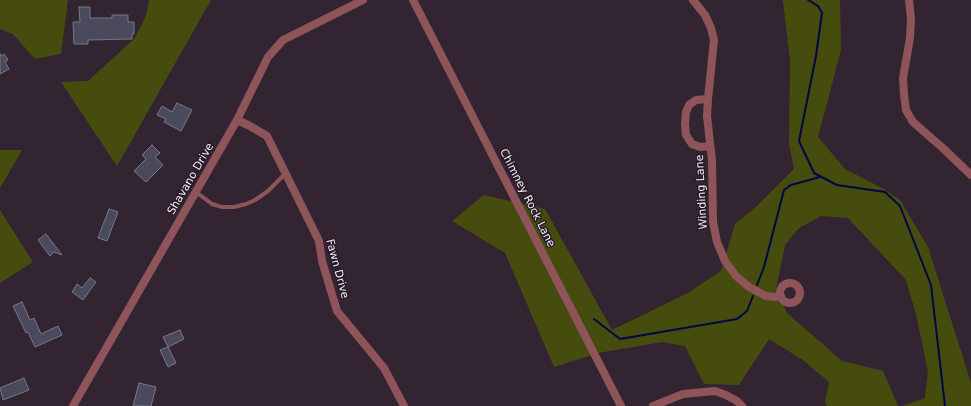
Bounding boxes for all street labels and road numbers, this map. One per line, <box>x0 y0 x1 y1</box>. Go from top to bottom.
street label: Shavano Drive <box>165 141 217 217</box>
street label: Chimney Rock Lane <box>496 147 558 249</box>
street label: Winding Lane <box>693 154 711 230</box>
street label: Fawn Drive <box>323 238 351 300</box>

